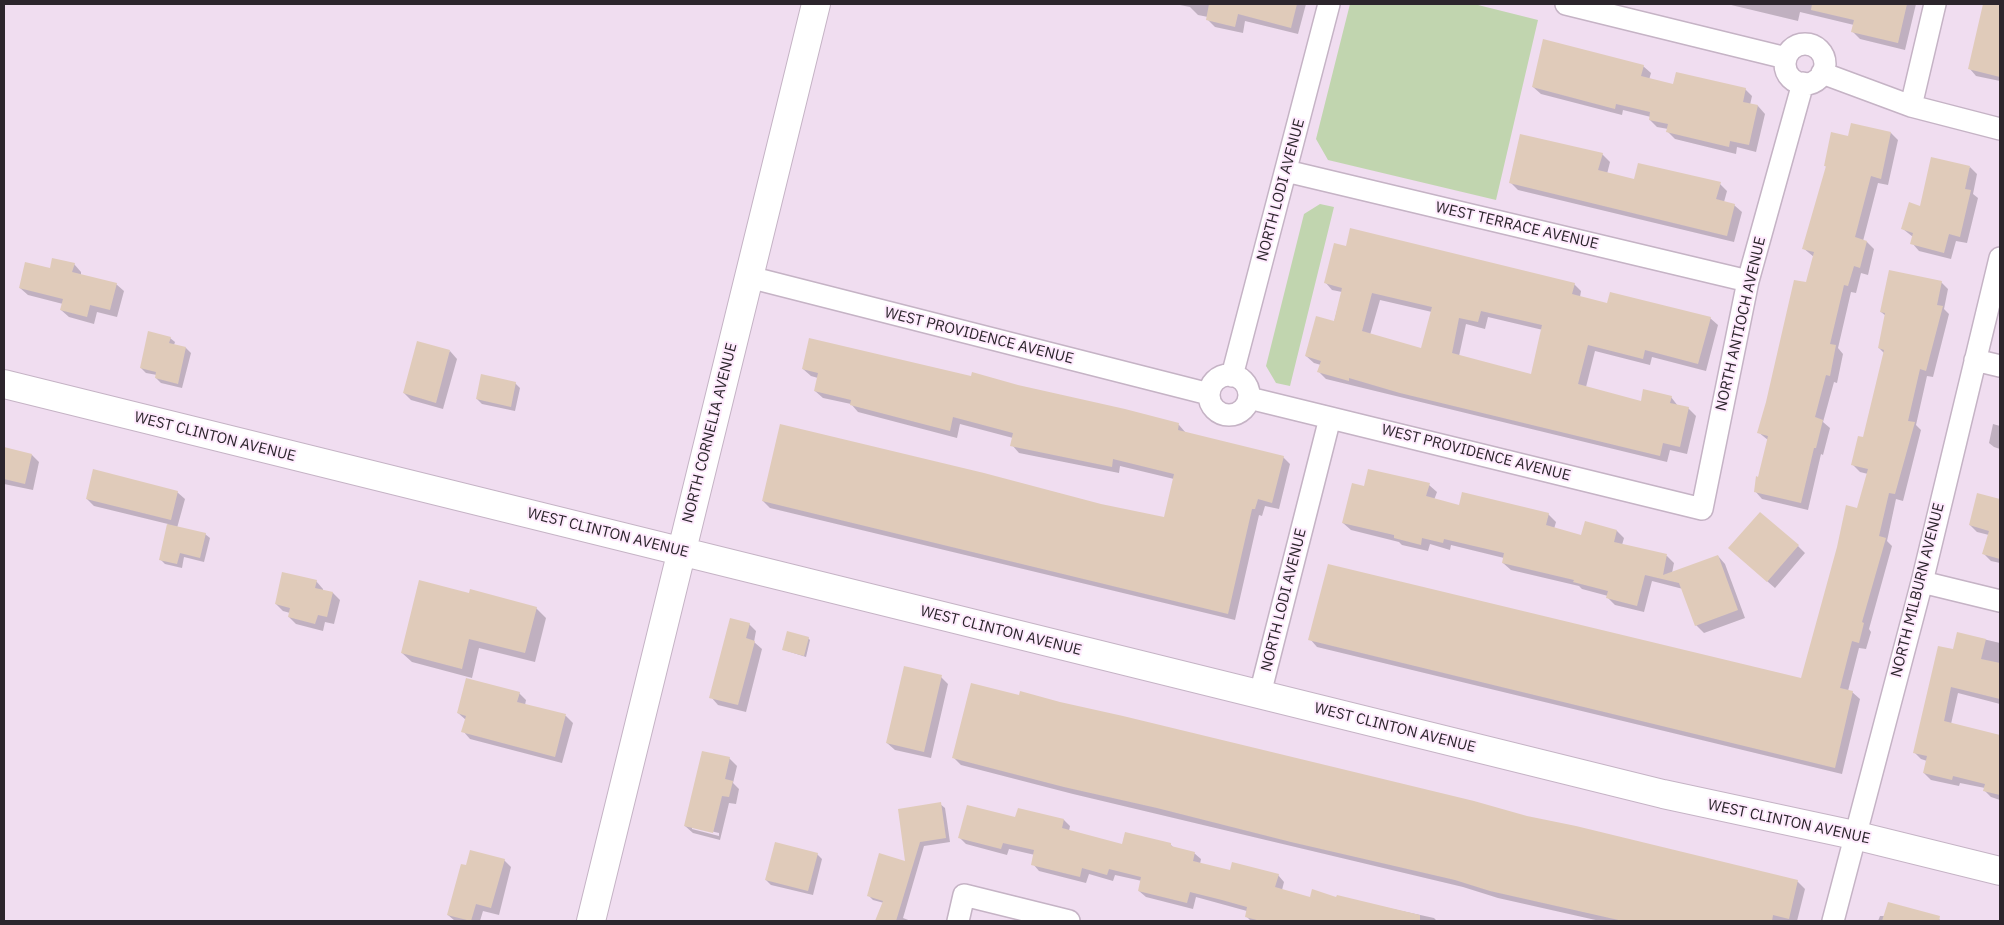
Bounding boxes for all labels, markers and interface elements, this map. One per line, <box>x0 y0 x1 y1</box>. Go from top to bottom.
street label: NORTH LODI AVENUE <box>1253 117 1309 263</box>
street label: WEST TERRACE AVENUE <box>1434 198 1600 254</box>
street label: NORTH ANTIOCH AVENUE <box>1712 235 1770 413</box>
street label: WEST PROVIDENCE AVENUE <box>883 304 1075 368</box>
street label: NORTH CORNELIA AVENUE <box>679 341 741 525</box>
street label: WEST CLINTON AVENUE <box>132 408 298 466</box>
street label: WEST PROVIDENCE AVENUE <box>1380 421 1572 485</box>
street label: NORTH MILBURN AVENUE <box>1888 501 1948 679</box>
street label: WEST CLINTON AVENUE <box>525 504 691 562</box>
street label: NORTH LODI AVENUE <box>1258 527 1310 673</box>
street label: WEST CLINTON AVENUE <box>918 602 1084 660</box>
street label: WEST CLINTON AVENUE <box>1312 699 1478 757</box>
street label: WEST CLINTON AVENUE <box>1706 796 1872 848</box>

